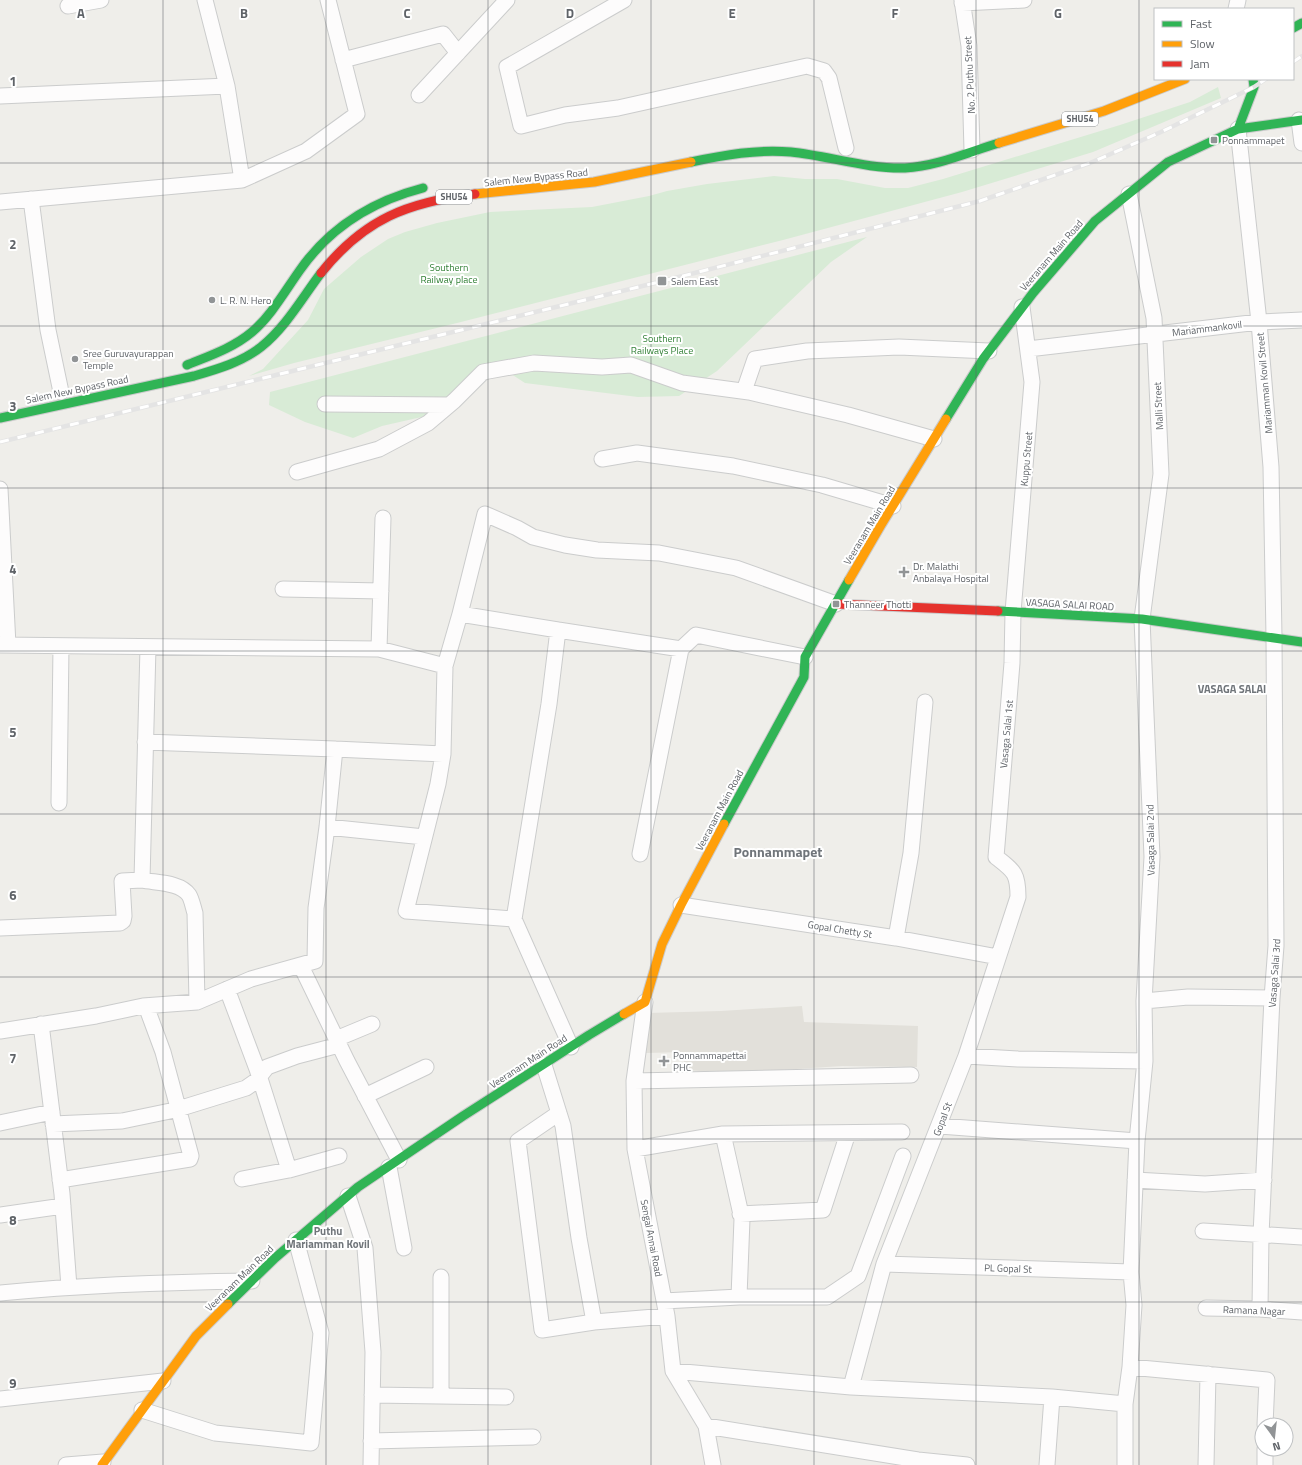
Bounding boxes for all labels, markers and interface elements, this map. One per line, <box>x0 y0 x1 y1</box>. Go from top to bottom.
text: A <box>77 3 85 23</box>
text: B <box>240 3 248 23</box>
text: C <box>403 3 411 23</box>
text: D <box>566 3 574 23</box>
text: E <box>728 3 736 23</box>
text: F <box>892 3 899 23</box>
text: G <box>1054 3 1062 23</box>
legend <box>1154 8 1294 80</box>
text: Fast <box>1190 14 1213 33</box>
text: Slow <box>1190 34 1215 53</box>
street label: No. 2 Puthu Street <box>960 35 979 114</box>
text: Jam <box>1190 54 1210 73</box>
text: 1 <box>9 71 17 91</box>
road number: SHU54 <box>1062 112 1098 126</box>
place label: Ponnammapet <box>1222 133 1285 148</box>
marker: Ponnammapet <box>1209 135 1219 145</box>
street label: Salem New Bypass Road <box>483 165 589 190</box>
road number: SHU54 <box>436 190 472 204</box>
street label: Veeranam Main Road <box>1016 217 1087 294</box>
text: 2 <box>9 234 17 254</box>
park label: Southern Railway place <box>420 260 478 287</box>
place label: Salem East <box>671 274 719 289</box>
marker: Salem East <box>656 275 668 287</box>
place label: L. R. N. Hero <box>220 293 271 308</box>
marker: L. R. N. Hero <box>207 295 217 305</box>
street label: Mariammankovil <box>1171 317 1243 340</box>
park label: Southern Railways Place <box>631 331 693 358</box>
street label: Mariamman Kovil Street <box>1253 331 1276 434</box>
place label: Sree Guruvayurappan Temple <box>83 346 174 373</box>
marker: Sree Guruvayurappan Temple <box>70 354 80 364</box>
street label: Salem New Bypass Road <box>25 371 130 408</box>
street label: Malli Street <box>1150 381 1167 430</box>
text: 3 <box>9 396 17 416</box>
street label: Kuppu Street <box>1017 431 1036 487</box>
street label: Veeranam Main Road <box>840 483 899 568</box>
text: 4 <box>9 559 17 579</box>
place label: Dr. Malathi Anbalaya Hospital <box>913 559 989 586</box>
marker: Dr. Malathi Anbalaya Hospital <box>898 566 910 578</box>
street label: VASAGA SALAI ROAD <box>1025 595 1115 614</box>
place label: Thanneer Thotti <box>844 597 911 612</box>
marker: Thanneer Thotti <box>831 599 841 609</box>
district label: VASAGA SALAI <box>1198 681 1266 697</box>
street label: Vasaga Salai 1st <box>996 699 1017 769</box>
text: 5 <box>9 722 17 742</box>
street label: Veeranam Main Road <box>692 767 747 853</box>
street label: Vasaga Salai 2nd <box>1142 804 1159 876</box>
district label: Ponnammapet <box>734 841 822 862</box>
text: 6 <box>9 885 17 905</box>
street label: Gopal Chetty St <box>807 917 874 942</box>
street label: Vasaga Salai 3rd <box>1265 938 1284 1008</box>
street label: Veeranam Main Road <box>487 1031 570 1092</box>
text: 7 <box>9 1048 17 1068</box>
place label: Ponnammapettai PHC <box>673 1048 746 1075</box>
marker: Ponnammapettai PHC <box>658 1055 670 1067</box>
street label: Gopal St <box>929 1100 956 1138</box>
street label: Sengal Annai Road <box>637 1198 666 1278</box>
text: 8 <box>9 1210 17 1230</box>
district label: Puthu Mariamman Kovil <box>286 1223 370 1252</box>
street label: Veeranam Main Road <box>202 1242 277 1315</box>
street label: PL Gopal St <box>984 1260 1033 1277</box>
street label: Ramana Nagar <box>1222 1302 1286 1319</box>
text: 9 <box>9 1373 17 1393</box>
north arrow <box>1254 1417 1294 1457</box>
text: N <box>1271 1438 1282 1455</box>

